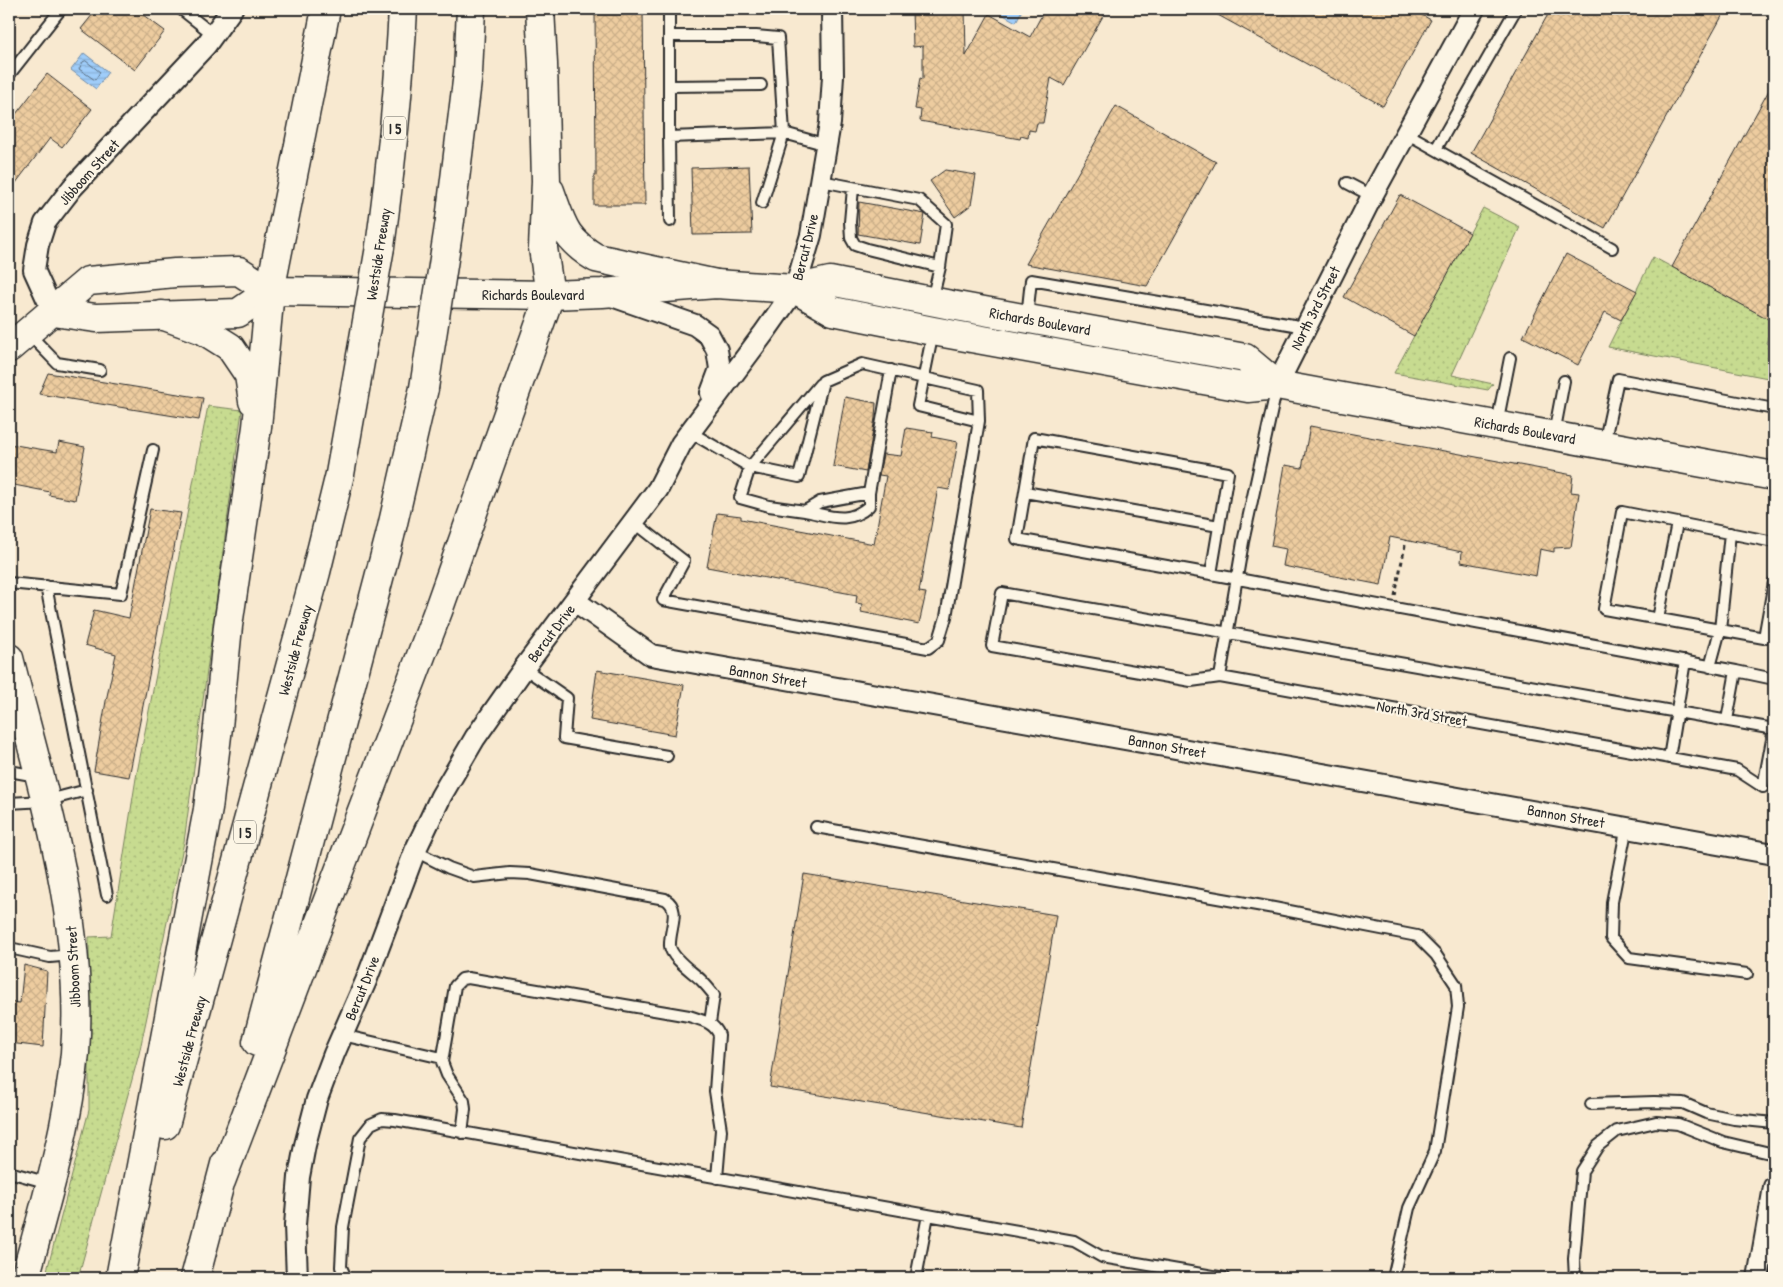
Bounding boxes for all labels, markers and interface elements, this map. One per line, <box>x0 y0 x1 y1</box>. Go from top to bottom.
road number: I 5 <box>384 116 406 140</box>
street label: Jibboom Street <box>54 134 125 209</box>
street label: Westside Freeway <box>360 206 396 302</box>
street label: Bercut Drive <box>787 211 823 283</box>
street label: North 3rd Street <box>1285 262 1345 354</box>
street label: Richards Boulevard <box>482 284 584 305</box>
street label: Richards Boulevard <box>988 302 1092 340</box>
street label: Richards Boulevard <box>1473 411 1577 449</box>
street label: Bercut Drive <box>522 600 580 666</box>
street label: Westside Freeway <box>273 602 317 698</box>
street label: Bannon Street <box>728 659 809 693</box>
street label: North 3rd Street <box>1375 695 1470 731</box>
street label: Bannon Street <box>1127 729 1208 763</box>
street label: Bannon Street <box>1526 799 1607 833</box>
road number: I 5 <box>234 820 256 844</box>
street label: Jibboom Street <box>60 925 86 1008</box>
street label: Bercut Drive <box>340 953 384 1023</box>
street label: Westside Freeway <box>167 993 211 1089</box>

